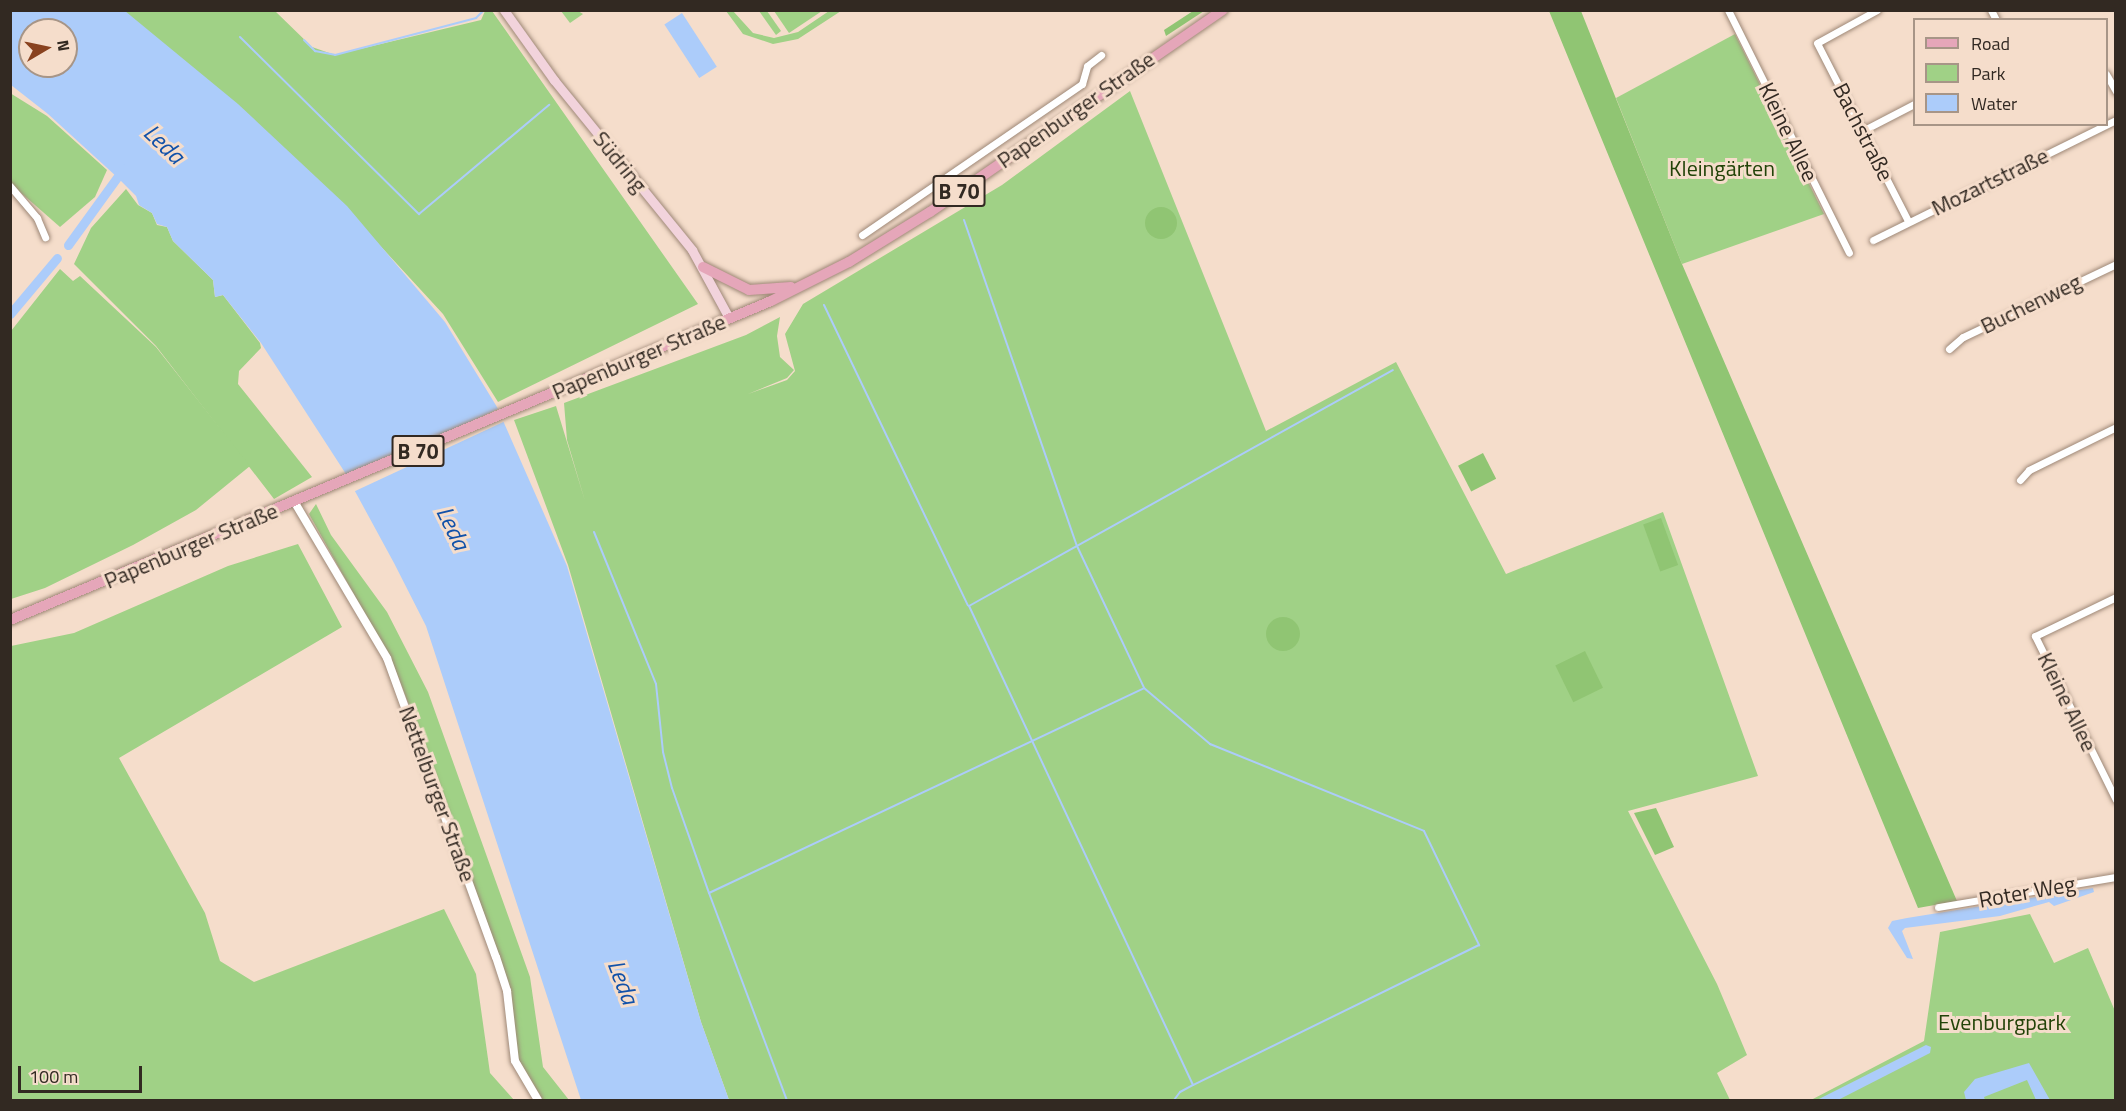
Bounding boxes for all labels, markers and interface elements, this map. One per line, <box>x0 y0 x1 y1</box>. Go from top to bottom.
north arrow <box>18 18 78 78</box>
legend <box>1913 18 2108 126</box>
text: Road <box>1971 30 2010 57</box>
text: N <box>51 38 77 53</box>
street label: Papenburger Straße <box>992 46 1160 174</box>
text: Park <box>1971 60 2005 87</box>
street label: Kleine Allee <box>1753 78 1823 186</box>
street label: Bachstraße <box>1827 79 1899 185</box>
text: Water <box>1971 90 2017 117</box>
water label: Leda <box>138 118 190 170</box>
street label: Südring <box>587 126 653 198</box>
street label: Mozartstraße <box>1927 142 2053 222</box>
park label: Kleingärten <box>1669 156 1775 182</box>
road number: B 70 <box>932 173 986 209</box>
street label: Buchenweg <box>1976 268 2086 340</box>
street label: Papenburger Straße <box>548 309 730 405</box>
road number: B 70 <box>391 433 445 469</box>
street label: Papenburger Straße <box>100 498 282 594</box>
water label: Leda <box>430 501 476 555</box>
street label: Kleine Allee <box>2032 648 2102 756</box>
street label: Nettelburger Straße <box>393 703 481 885</box>
street label: Roter Weg <box>1977 871 2077 913</box>
water label: Leda <box>601 956 645 1008</box>
park label: Evenburgpark <box>1938 1010 2066 1036</box>
scale bar <box>21 1054 146 1092</box>
text: 100 m <box>29 1063 78 1090</box>

